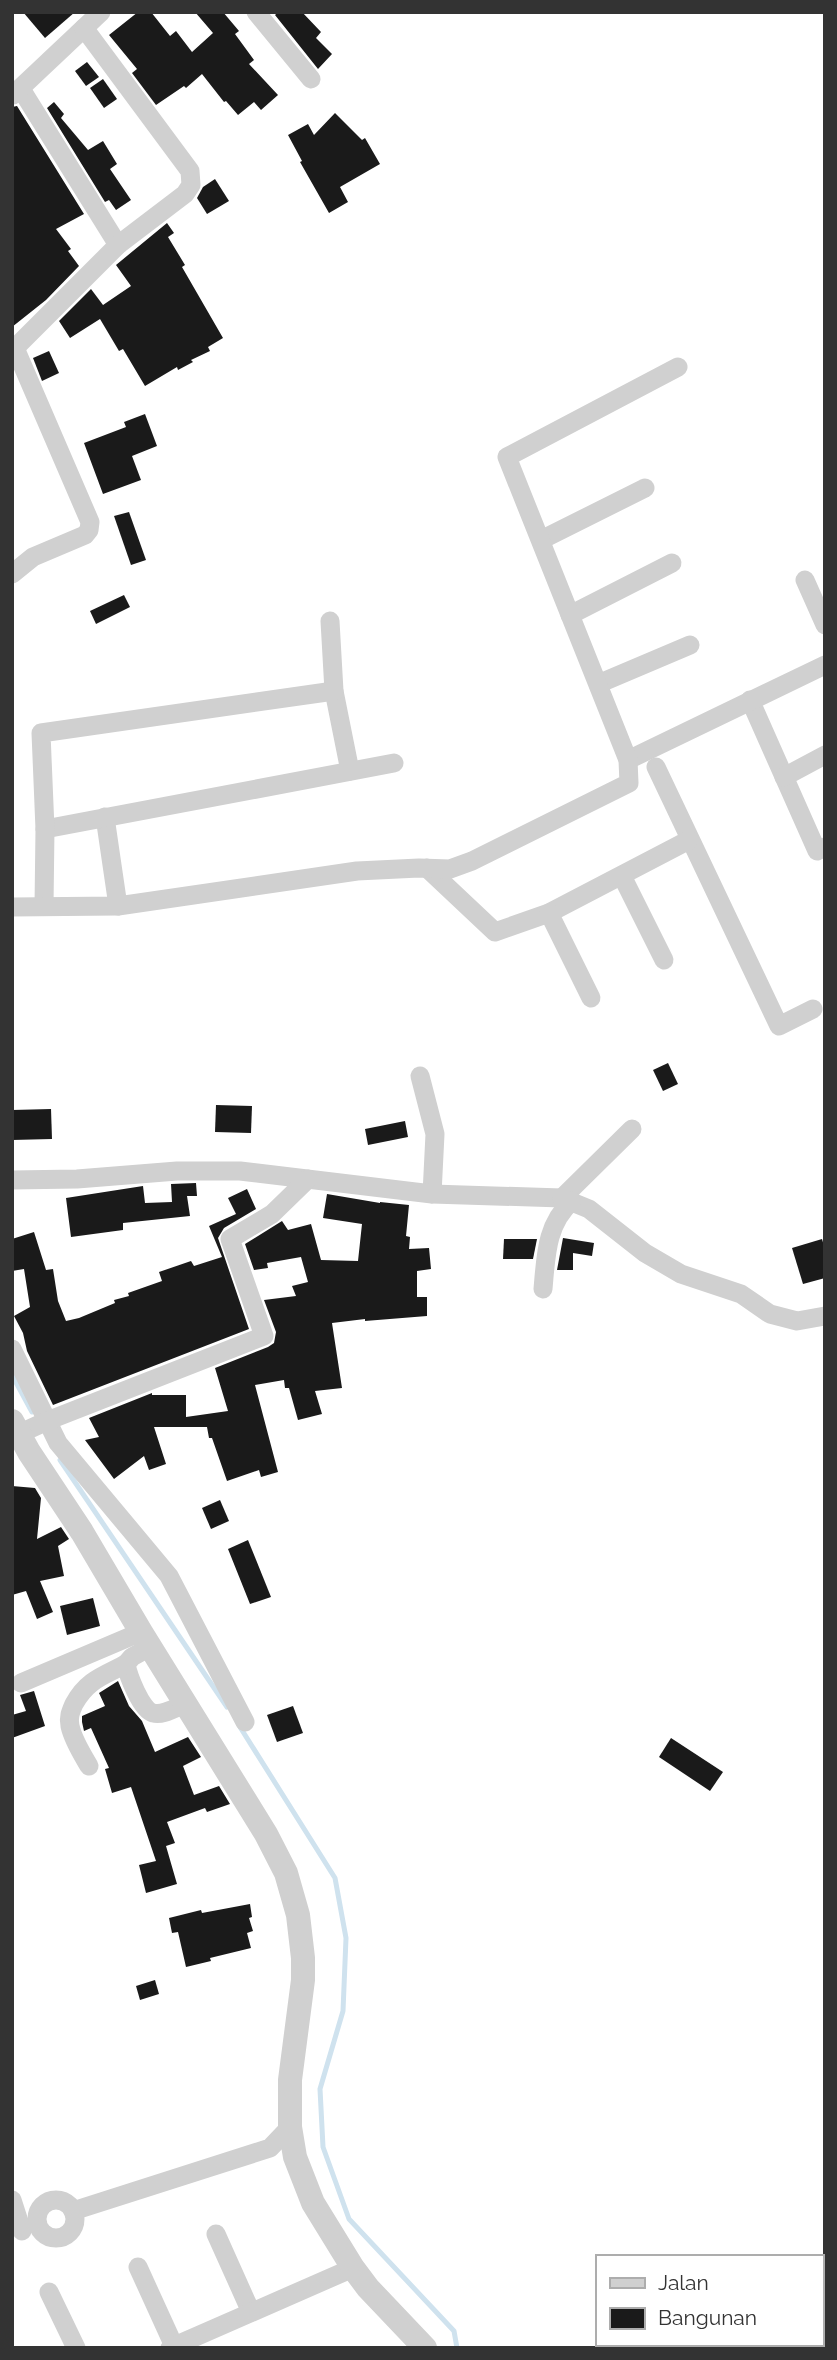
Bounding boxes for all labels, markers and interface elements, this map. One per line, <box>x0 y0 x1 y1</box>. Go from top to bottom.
legend <box>596 2255 823 2346</box>
text: Jalan <box>658 2270 709 2295</box>
text: Bangunan <box>658 2305 757 2330</box>

